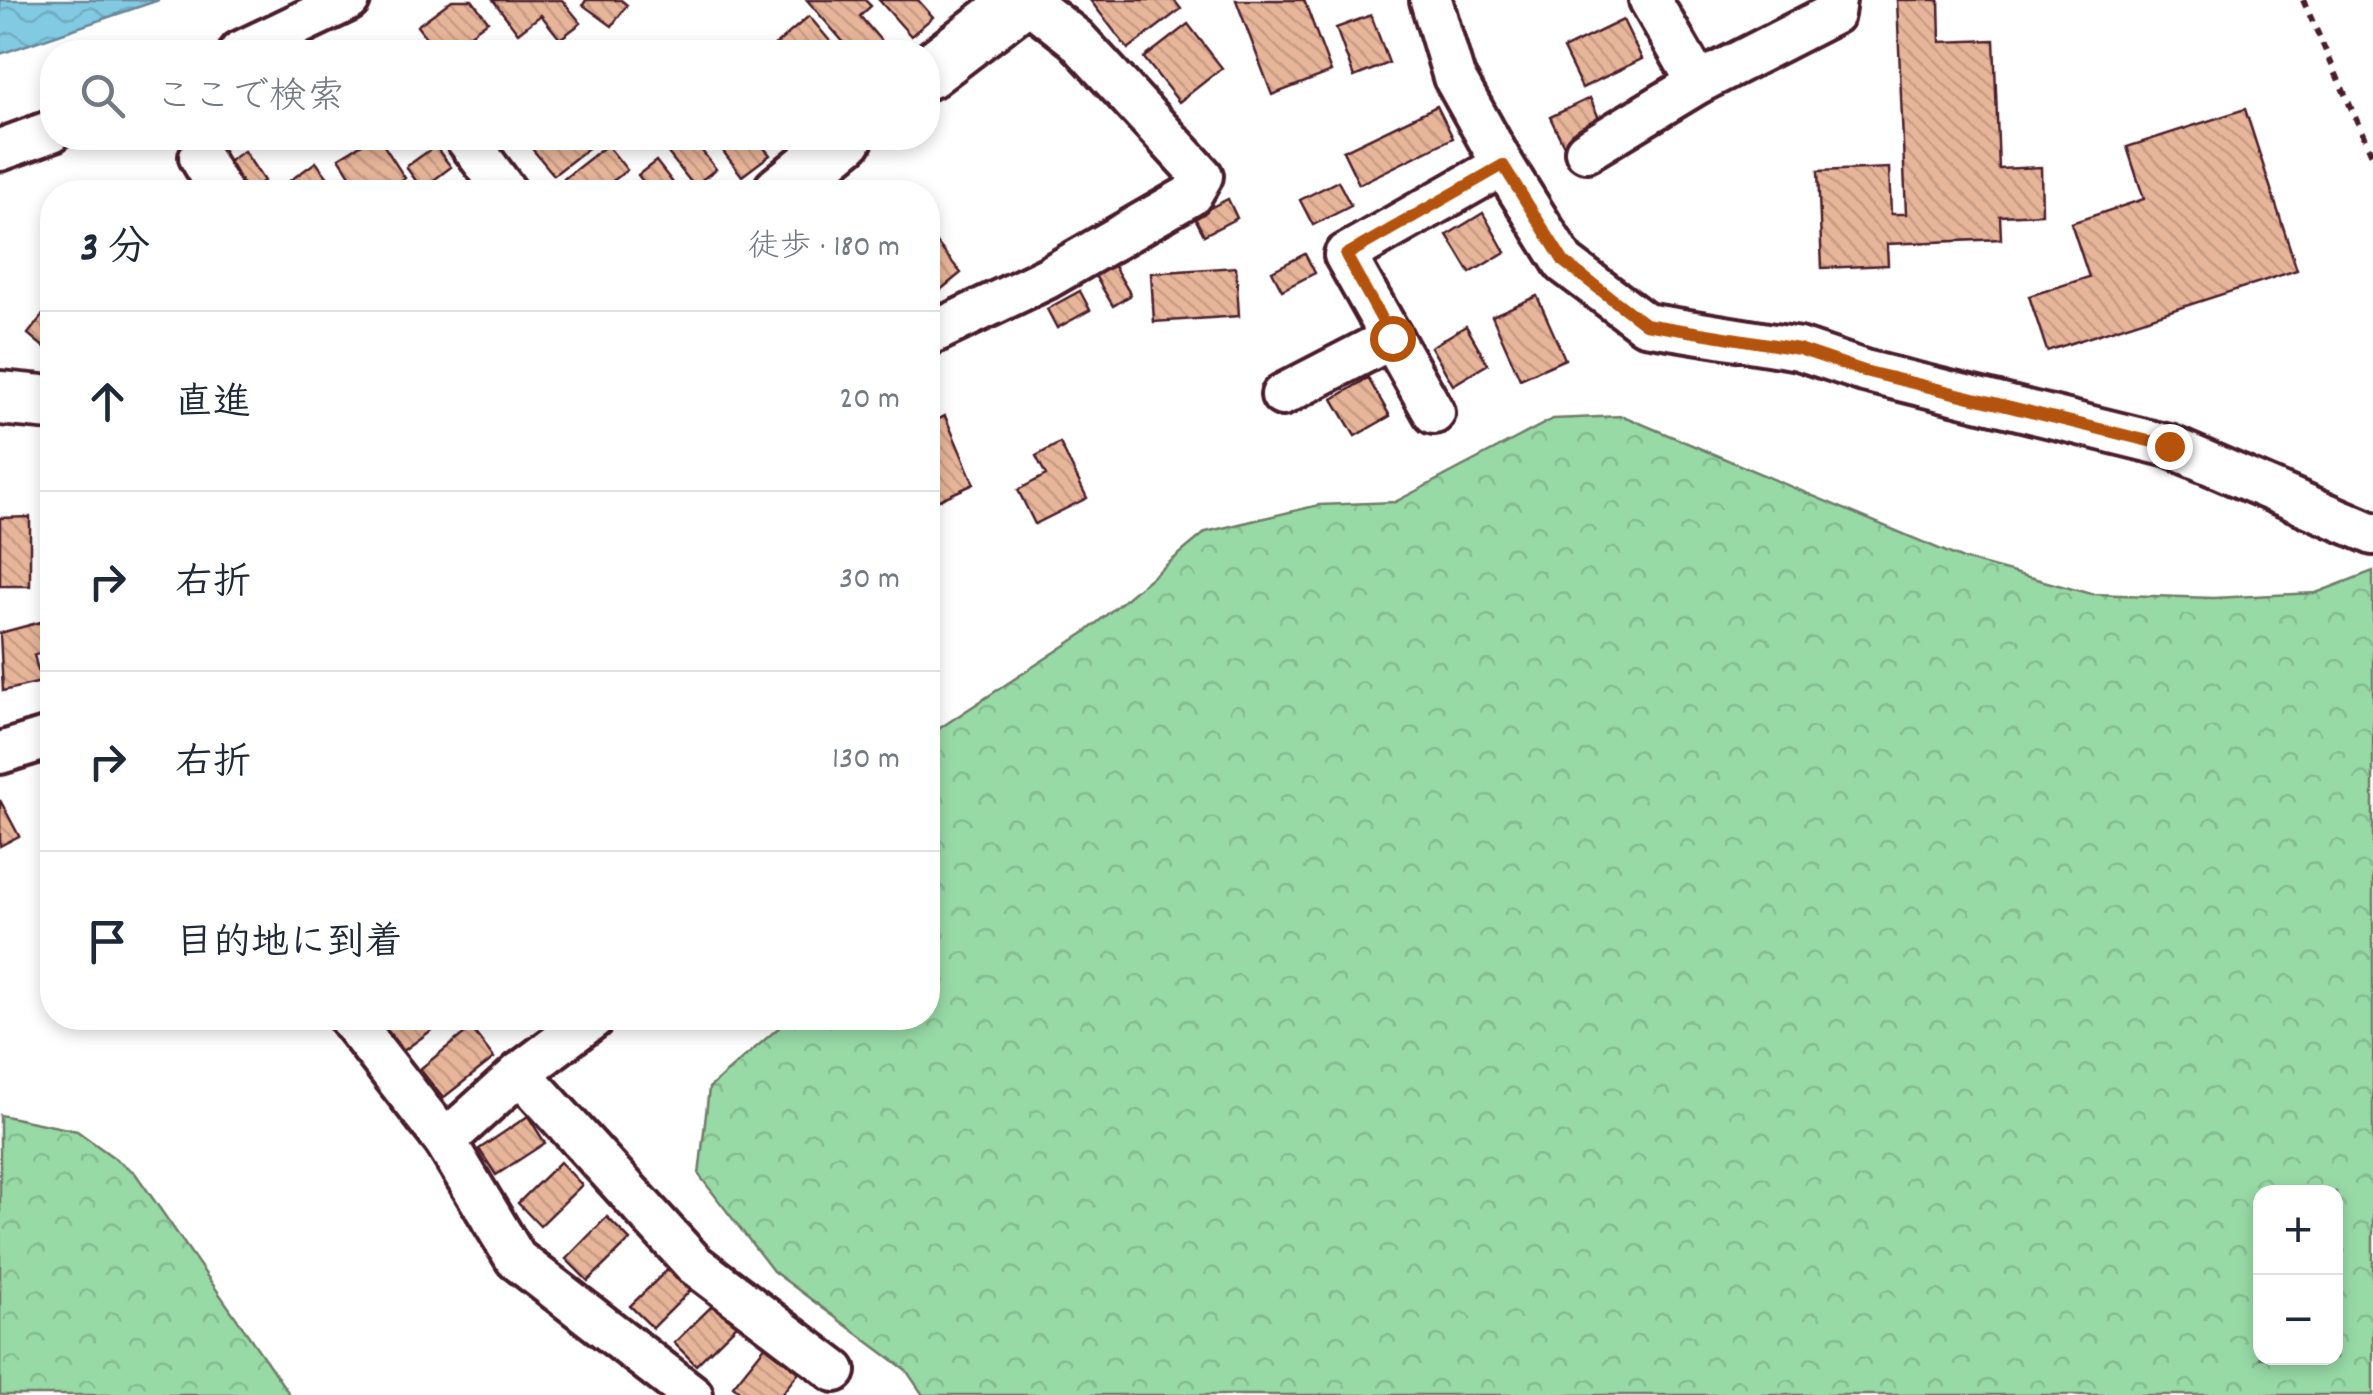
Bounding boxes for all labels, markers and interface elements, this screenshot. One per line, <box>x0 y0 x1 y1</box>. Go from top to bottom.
search box <box>40 40 940 150</box>
icon: search <box>75 68 130 123</box>
text: ここで検索 <box>155 72 345 127</box>
text: 3 分 <box>80 221 150 281</box>
text: 徒歩 · 180 m <box>747 226 900 272</box>
route start <box>1370 316 1416 362</box>
icon: ahead <box>80 374 135 429</box>
text: 直進 <box>175 378 251 433</box>
text: 20 m <box>839 378 900 424</box>
route end <box>2147 424 2193 470</box>
icon: right <box>80 554 135 609</box>
text: 右折 <box>175 558 251 613</box>
text: 30 m <box>839 558 900 604</box>
icon: right <box>80 734 135 789</box>
text: 右折 <box>175 738 251 793</box>
text: 130 m <box>832 738 900 784</box>
icon: arrive <box>80 914 135 969</box>
text: 目的地に到着 <box>175 918 403 973</box>
map controls <box>2253 1185 2343 1365</box>
button: + <box>2253 1185 2343 1275</box>
button: − <box>2253 1275 2343 1365</box>

